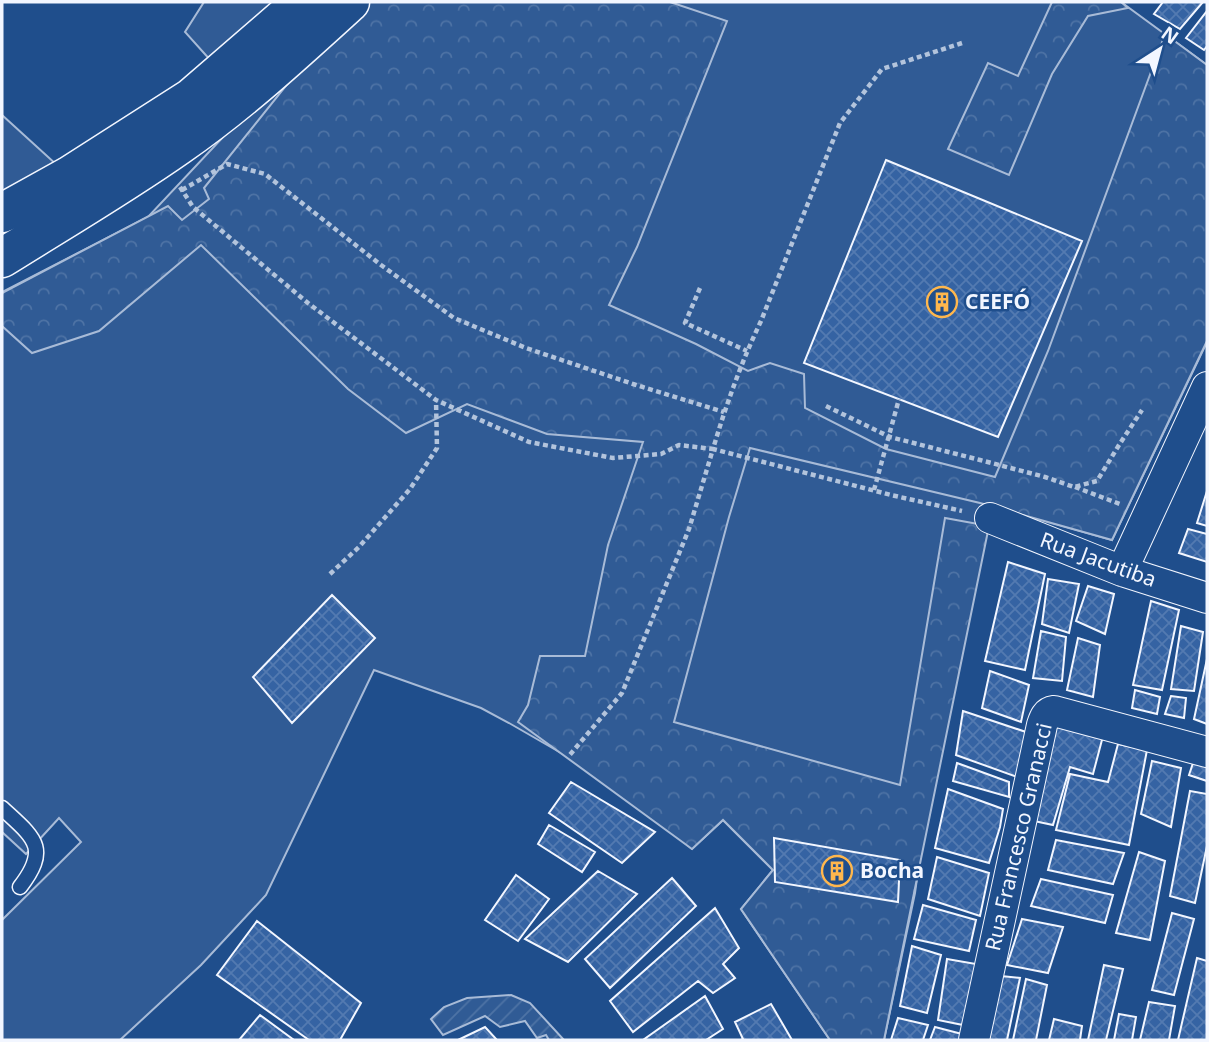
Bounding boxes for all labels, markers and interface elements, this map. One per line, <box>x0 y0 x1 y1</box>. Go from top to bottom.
north arrow <box>1125 14 1195 84</box>
text: N <box>1156 20 1184 50</box>
building icon: CEEFÓ <box>925 285 959 319</box>
place label: CEEFÓ <box>965 287 1030 315</box>
street label: Rua Jacutiba <box>1036 525 1160 593</box>
street label: Rua Francesco Granacci <box>978 720 1058 953</box>
building icon: Bocha <box>820 854 854 888</box>
place label: Bocha <box>860 856 924 884</box>

